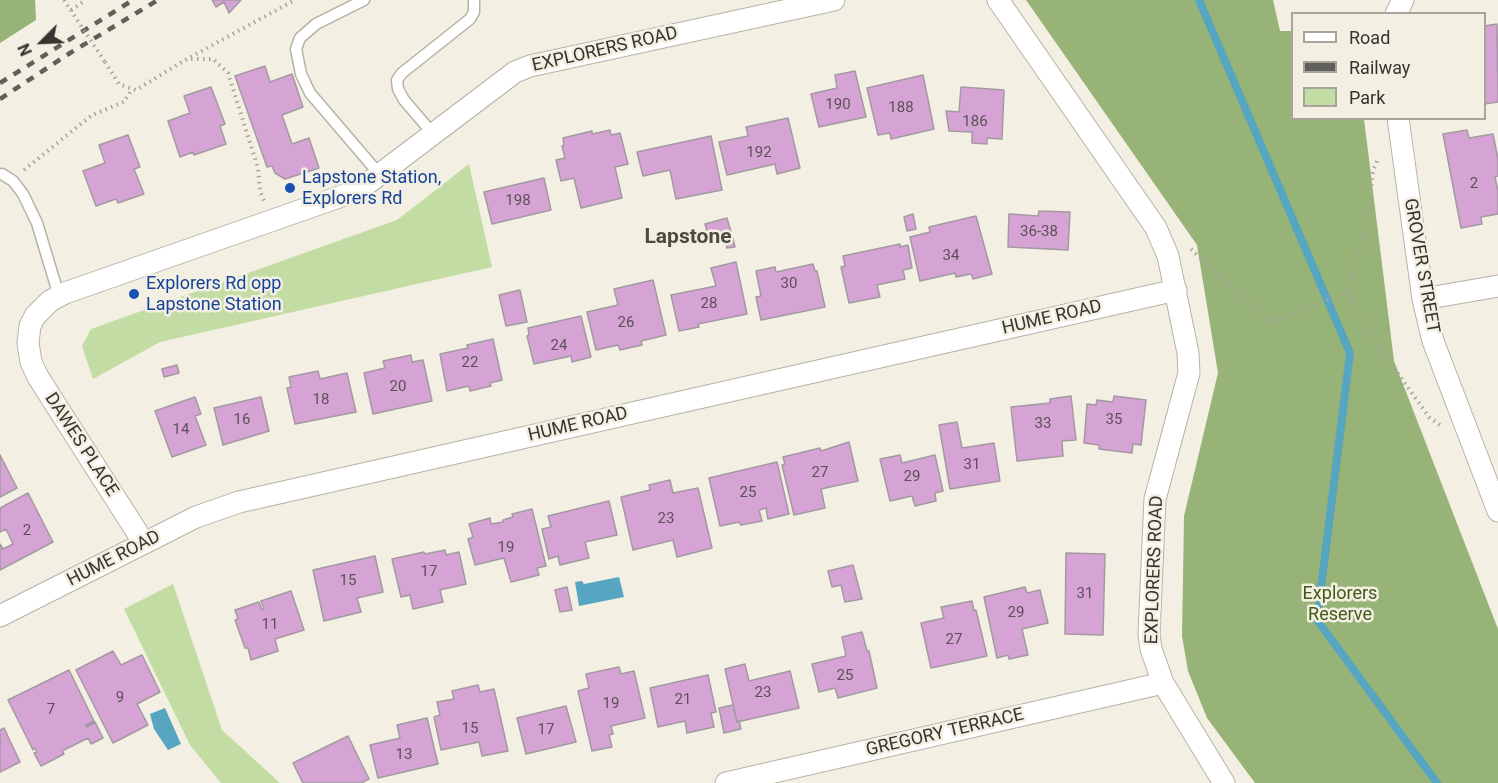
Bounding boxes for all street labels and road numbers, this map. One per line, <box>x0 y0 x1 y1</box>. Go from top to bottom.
street label: EXPLORERS ROAD <box>530 23 680 77</box>
street label: GROVER STREET <box>1398 197 1444 335</box>
street label: HUME ROAD <box>1000 296 1104 340</box>
street label: DAWES PLACE <box>40 389 122 501</box>
street label: HUME ROAD <box>526 403 630 447</box>
street label: EXPLORERS ROAD <box>1142 495 1168 645</box>
street label: HUME ROAD <box>64 526 164 592</box>
street label: GREGORY TERRACE <box>864 704 1026 762</box>

